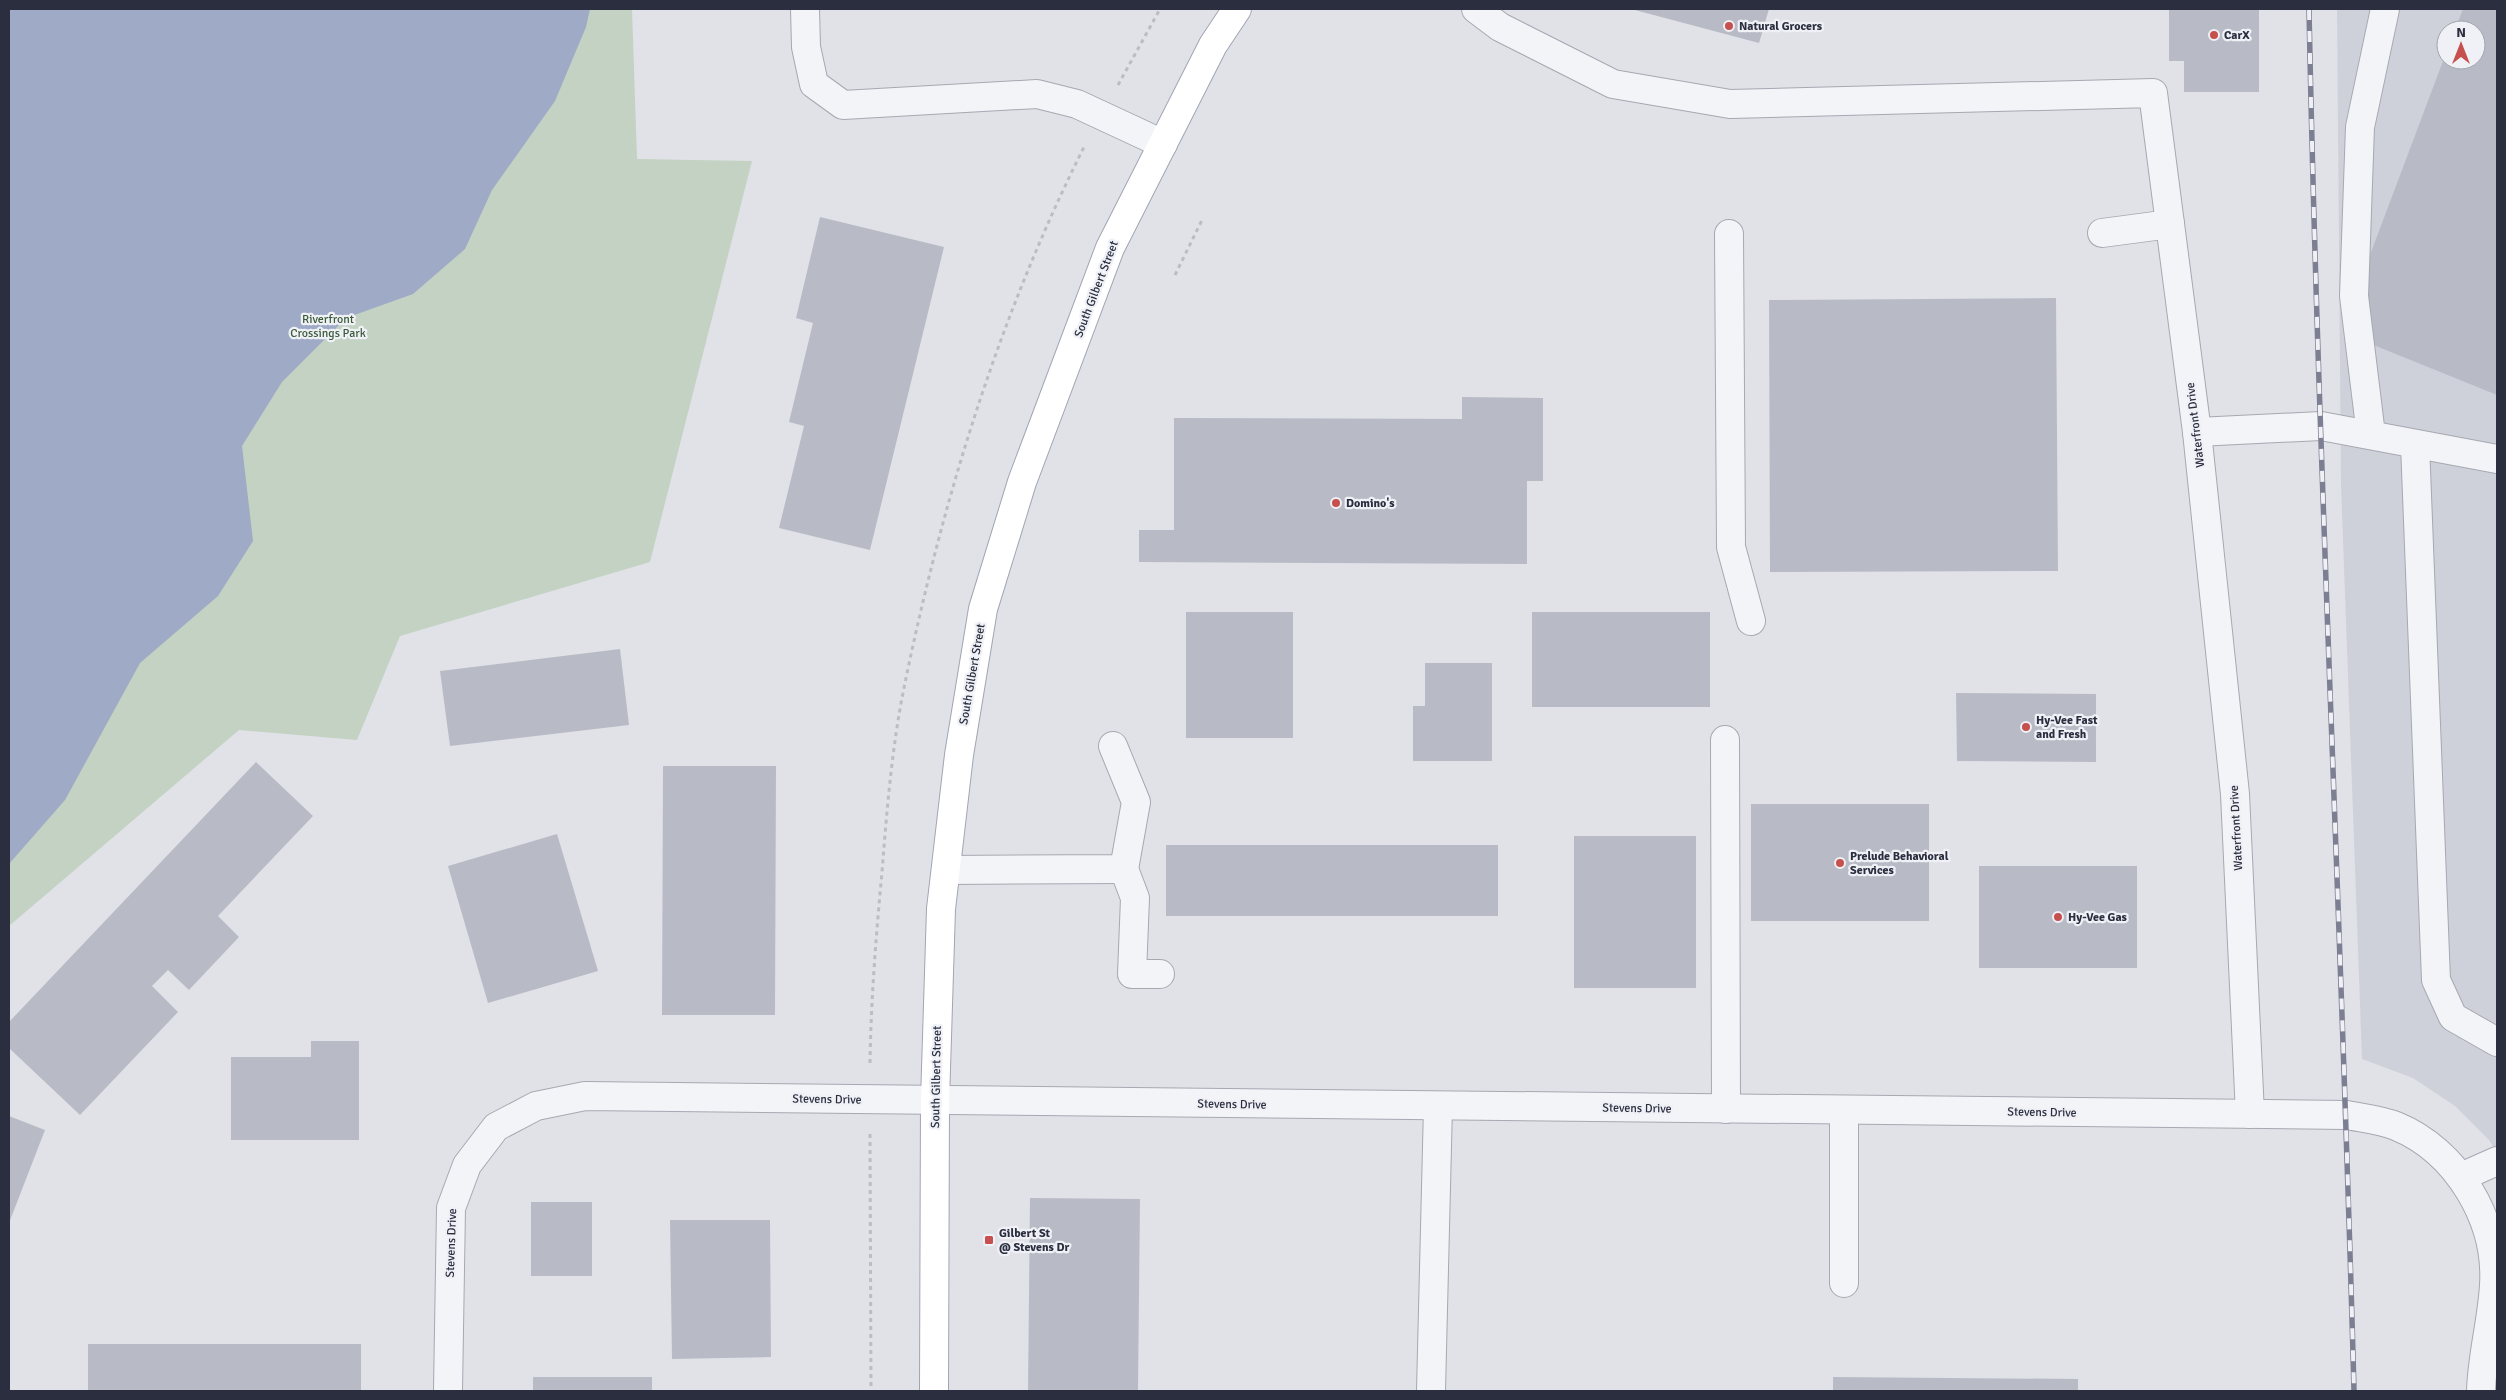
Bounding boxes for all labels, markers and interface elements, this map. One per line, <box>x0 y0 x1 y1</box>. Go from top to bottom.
place label: Natural Grocers <box>1739 19 1823 34</box>
marker: Natural Grocers <box>1723 20 1735 32</box>
north arrow <box>2436 20 2486 70</box>
text: N <box>2456 24 2466 41</box>
place label: CarX <box>2224 28 2250 43</box>
marker: CarX <box>2208 29 2220 41</box>
street label: South Gilbert Street <box>1071 239 1122 340</box>
park label: Riverfront Crossings Park <box>290 312 366 341</box>
street label: Waterfront Drive <box>2183 382 2208 468</box>
place label: Domino's <box>1346 496 1395 511</box>
marker: Domino's <box>1330 497 1342 509</box>
street label: South Gilbert Street <box>956 622 989 726</box>
place label: Hy-Vee Fast and Fresh <box>2036 713 2098 742</box>
marker: Hy-Vee Fast and Fresh <box>2020 721 2032 733</box>
street label: Waterfront Drive <box>2227 785 2246 871</box>
place label: Prelude Behavioral Services <box>1850 849 1949 878</box>
marker: Prelude Behavioral Services <box>1834 857 1846 869</box>
place label: Hy-Vee Gas <box>2068 910 2128 925</box>
marker: Hy-Vee Gas <box>2052 911 2064 923</box>
street label: South Gilbert Street <box>928 1026 945 1128</box>
street label: Stevens Drive <box>792 1091 862 1108</box>
street label: Stevens Drive <box>1197 1096 1267 1113</box>
street label: Stevens Drive <box>1602 1100 1672 1117</box>
street label: Stevens Drive <box>2007 1104 2077 1121</box>
street label: Stevens Drive <box>443 1208 460 1278</box>
place label: Gilbert St @ Stevens Dr <box>999 1226 1069 1255</box>
marker: Gilbert St @ Stevens Dr <box>983 1234 995 1246</box>

